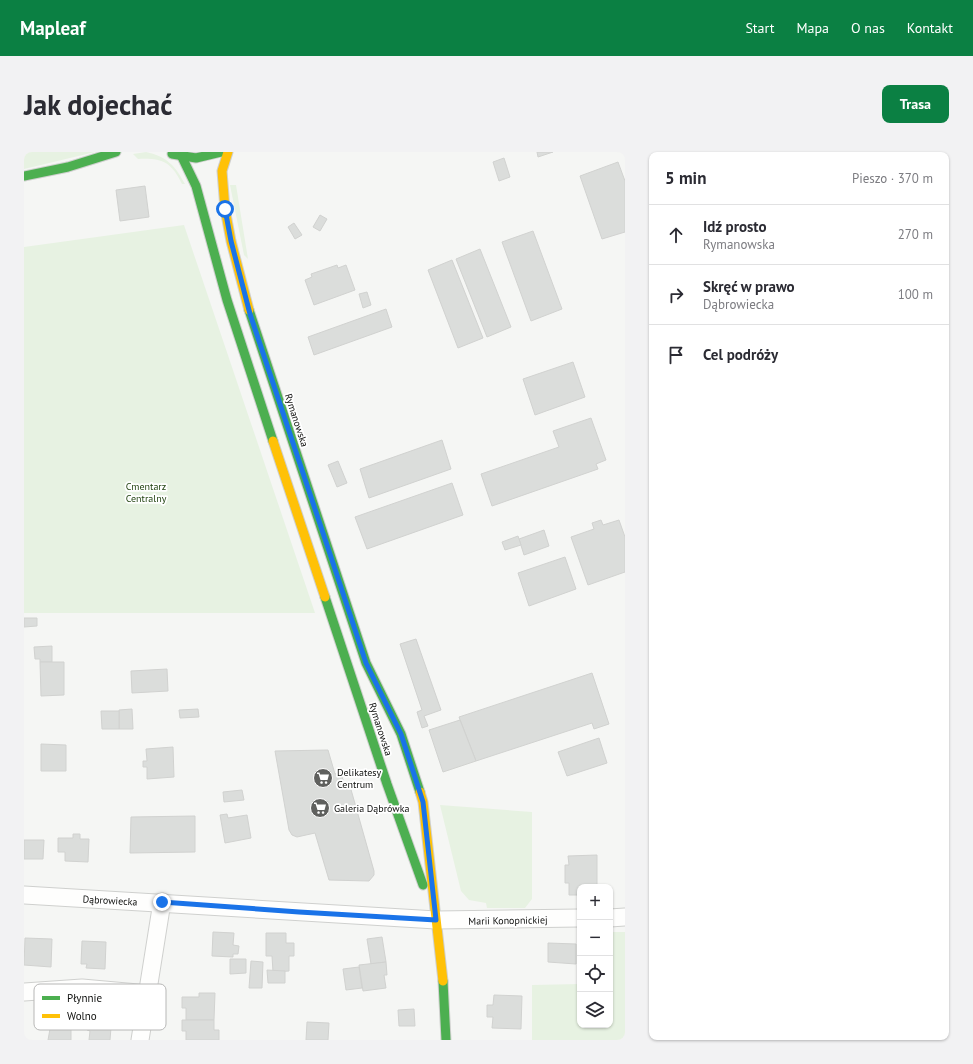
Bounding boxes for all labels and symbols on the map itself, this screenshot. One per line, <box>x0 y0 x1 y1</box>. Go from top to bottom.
route start <box>216 200 234 218</box>
street label: Rymanowska <box>282 392 311 449</box>
park label: Cmentarz Centralny <box>126 480 167 505</box>
street label: Rymanowska <box>366 701 395 758</box>
place label: Delikatesy Centrum <box>337 766 382 791</box>
supermarket icon: Delikatesy Centrum <box>312 767 334 789</box>
supermarket icon: Galeria Dąbrówka <box>309 797 331 819</box>
place label: Galeria Dąbrówka <box>334 802 409 815</box>
street label: Dąbrowiecka <box>82 893 138 908</box>
route end <box>153 893 171 911</box>
street label: Marii Konopnickiej <box>468 913 548 928</box>
legend <box>34 984 166 1030</box>
text: Płynnie <box>67 991 102 1005</box>
text: Wolno <box>67 1009 97 1023</box>

